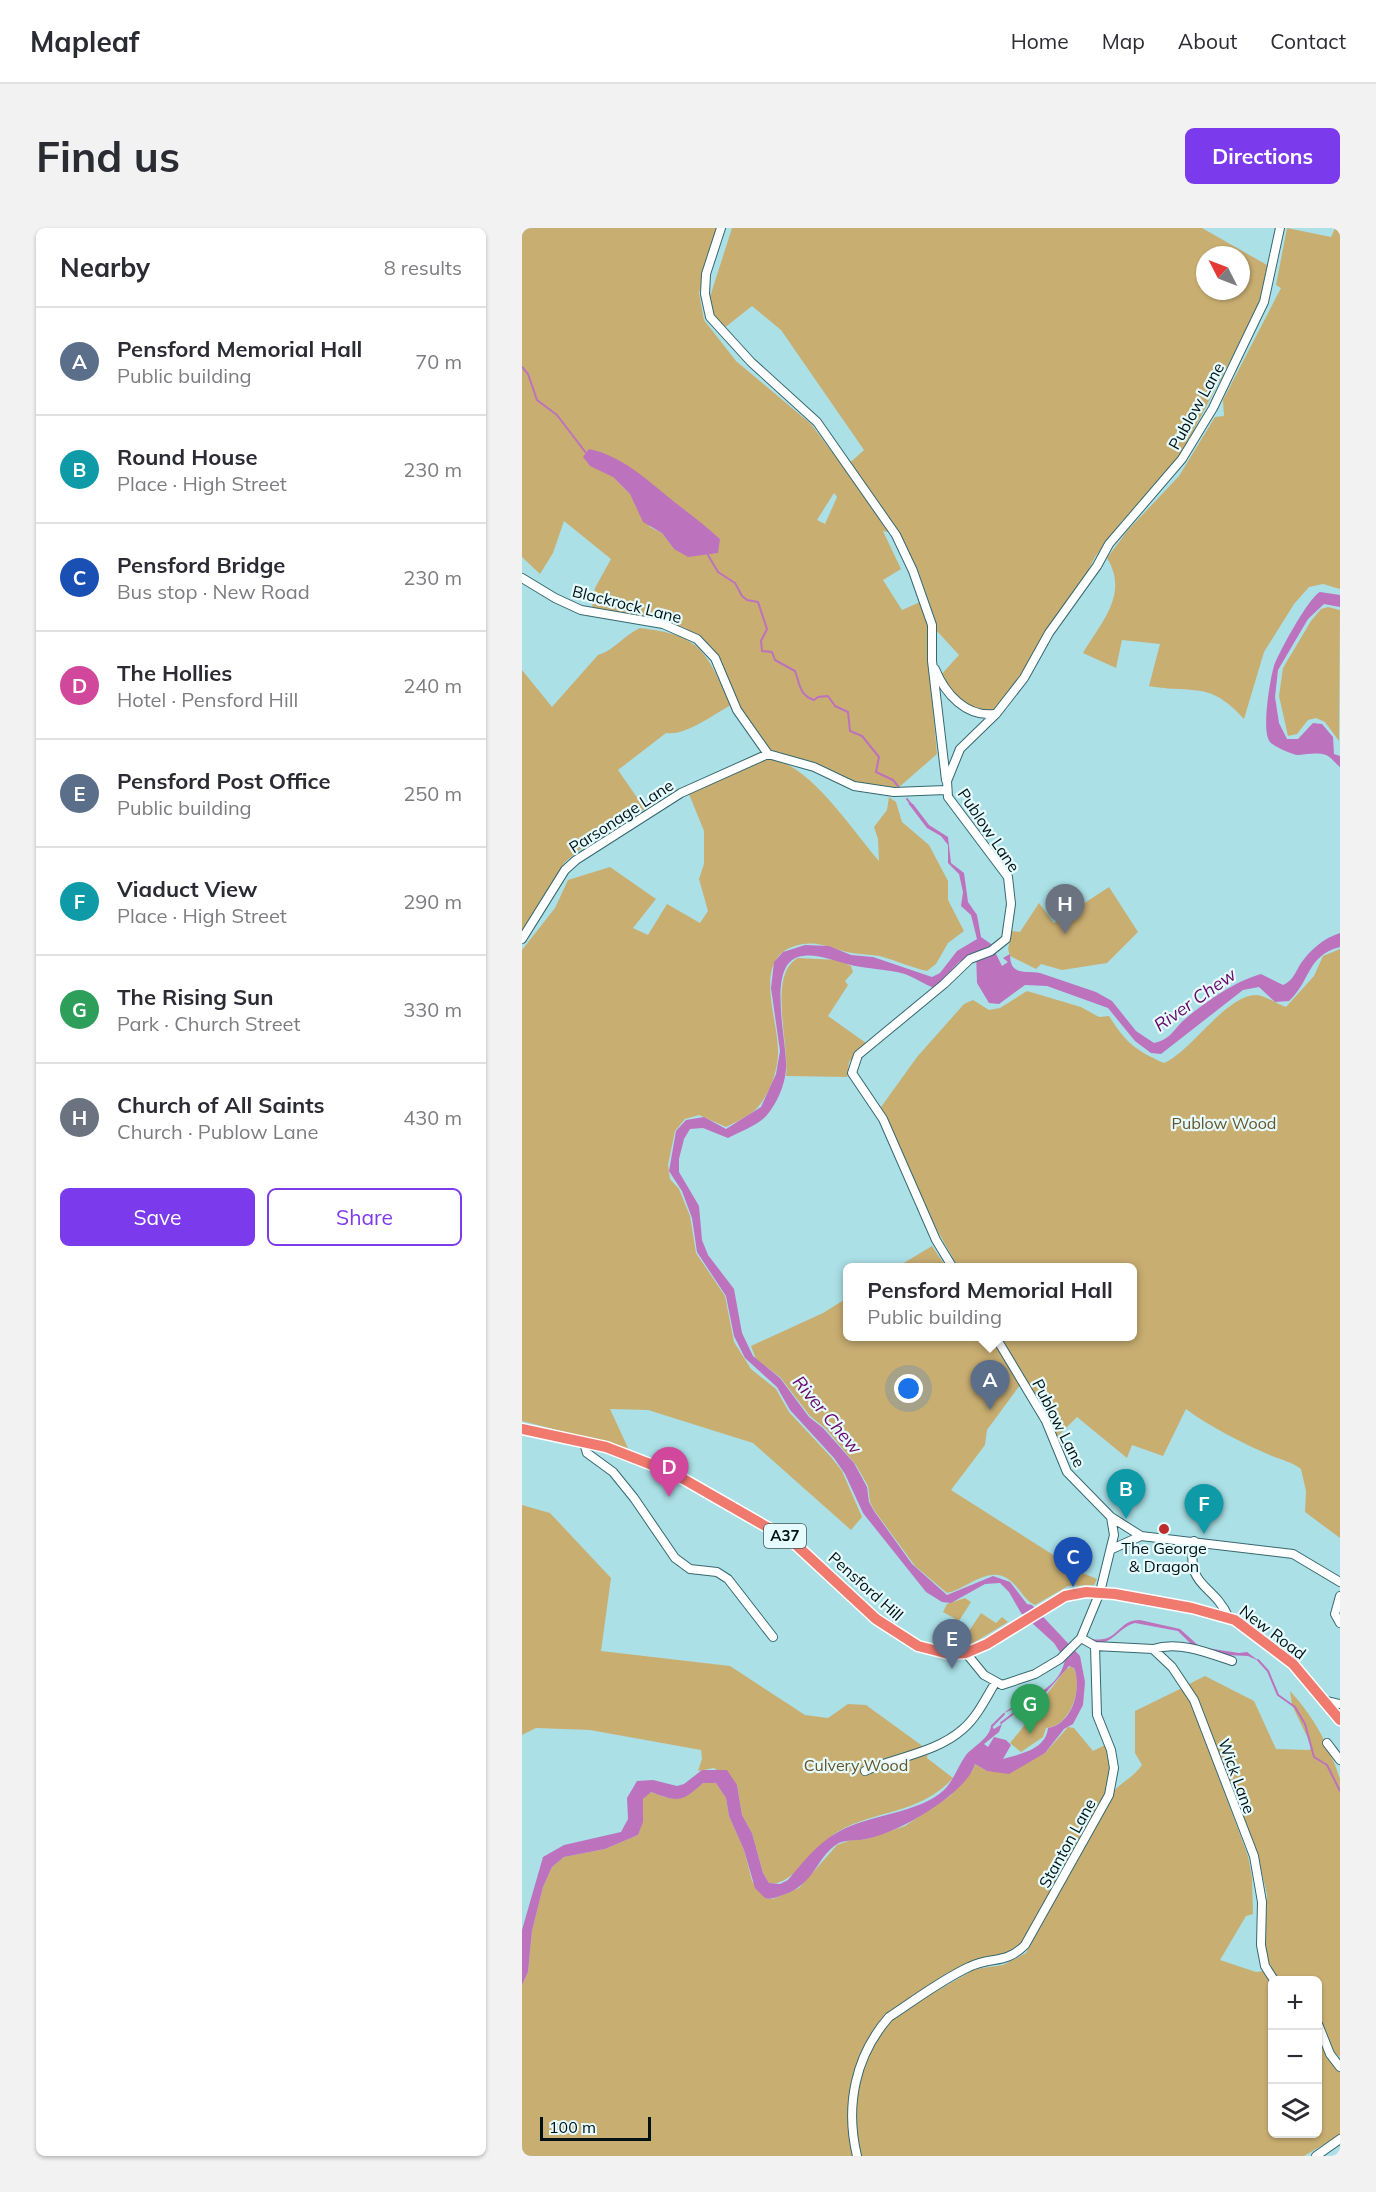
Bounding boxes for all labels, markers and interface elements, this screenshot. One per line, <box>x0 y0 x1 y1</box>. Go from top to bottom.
text: Mapleaf <box>30 24 139 59</box>
text: Home <box>1011 28 1069 54</box>
text: Map <box>1102 28 1145 54</box>
text: About <box>1178 28 1237 54</box>
text: Contact <box>1270 28 1346 54</box>
button: Directions <box>1185 128 1340 184</box>
text: Find us <box>36 130 180 183</box>
north arrow <box>1196 246 1250 300</box>
text: Nearby <box>60 251 150 284</box>
text: 8 results <box>384 255 462 280</box>
text: Pensford Memorial Hall <box>117 335 362 363</box>
text: A <box>72 349 87 374</box>
text: 70 m <box>415 349 462 374</box>
street label: Publow Lane <box>1164 359 1228 453</box>
text: Public building <box>117 363 252 388</box>
text: Round House <box>117 443 257 471</box>
text: B <box>73 457 86 482</box>
text: 230 m <box>403 457 462 482</box>
text: Place · High Street <box>117 471 287 496</box>
text: Pensford Bridge <box>117 551 285 579</box>
text: C <box>73 565 86 590</box>
text: 230 m <box>403 565 462 590</box>
text: Bus stop · New Road <box>117 579 310 604</box>
street label: Blackrock Lane <box>570 581 684 627</box>
text: The Hollies <box>117 659 232 687</box>
text: D <box>72 673 87 698</box>
text: 240 m <box>403 673 462 698</box>
text: Hotel · Pensford Hill <box>117 687 298 712</box>
text: Pensford Post Office <box>117 767 330 795</box>
street label: Parsonage Lane <box>565 775 677 857</box>
text: E <box>74 781 85 806</box>
text: 250 m <box>403 781 462 806</box>
street label: Publow Lane <box>954 784 1024 876</box>
text: Public building <box>117 795 252 820</box>
text: Viaduct View <box>117 875 257 903</box>
pin: H <box>1046 884 1084 934</box>
text: F <box>74 889 85 914</box>
text: 290 m <box>403 889 462 914</box>
text: Place · High Street <box>117 903 287 928</box>
water label: River Chew <box>1149 963 1241 1036</box>
text: The Rising Sun <box>117 983 273 1011</box>
text: G <box>72 997 87 1022</box>
text: 330 m <box>403 997 462 1022</box>
text: Park · Church Street <box>117 1011 300 1036</box>
text: Church of All Saints <box>117 1091 325 1119</box>
text: H <box>72 1105 87 1130</box>
text: 430 m <box>403 1105 462 1130</box>
park label: Publow Wood <box>1172 1113 1276 1133</box>
text: Church · Publow Lane <box>117 1119 318 1144</box>
button: Save <box>60 1188 255 1246</box>
button: Share <box>267 1188 462 1246</box>
popup <box>843 1263 1137 1341</box>
text: Pensford Memorial Hall <box>867 1276 1113 1304</box>
text: Public building <box>867 1304 1002 1329</box>
pin: A <box>970 1360 1010 1410</box>
water label: River Chew <box>788 1371 867 1459</box>
your location <box>894 1374 923 1403</box>
street label: Publow Lane <box>1028 1375 1090 1471</box>
pin: D <box>650 1448 688 1497</box>
pin: B <box>1106 1470 1146 1519</box>
pin: F <box>1184 1484 1224 1534</box>
marker: The George & Dragon <box>1157 1522 1171 1536</box>
road number: A37 <box>764 1524 806 1548</box>
pin: C <box>1054 1538 1092 1587</box>
place label: The George & Dragon <box>1121 1538 1207 1576</box>
street label: Pensford Hill <box>825 1547 907 1625</box>
street label: New Road <box>1236 1601 1310 1663</box>
pin: E <box>932 1620 972 1669</box>
pin: G <box>1010 1684 1050 1734</box>
street label: Wick Lane <box>1214 1736 1260 1816</box>
park label: Culvery Wood <box>804 1755 908 1775</box>
street label: Stanton Lane <box>1034 1795 1100 1891</box>
map controls <box>1268 1976 1322 2138</box>
button: + <box>1268 1976 1322 2030</box>
button: − <box>1268 2030 1322 2084</box>
button: layers <box>1268 2084 1322 2138</box>
scale bar <box>540 2114 651 2142</box>
text: 100 m <box>549 2117 596 2137</box>

